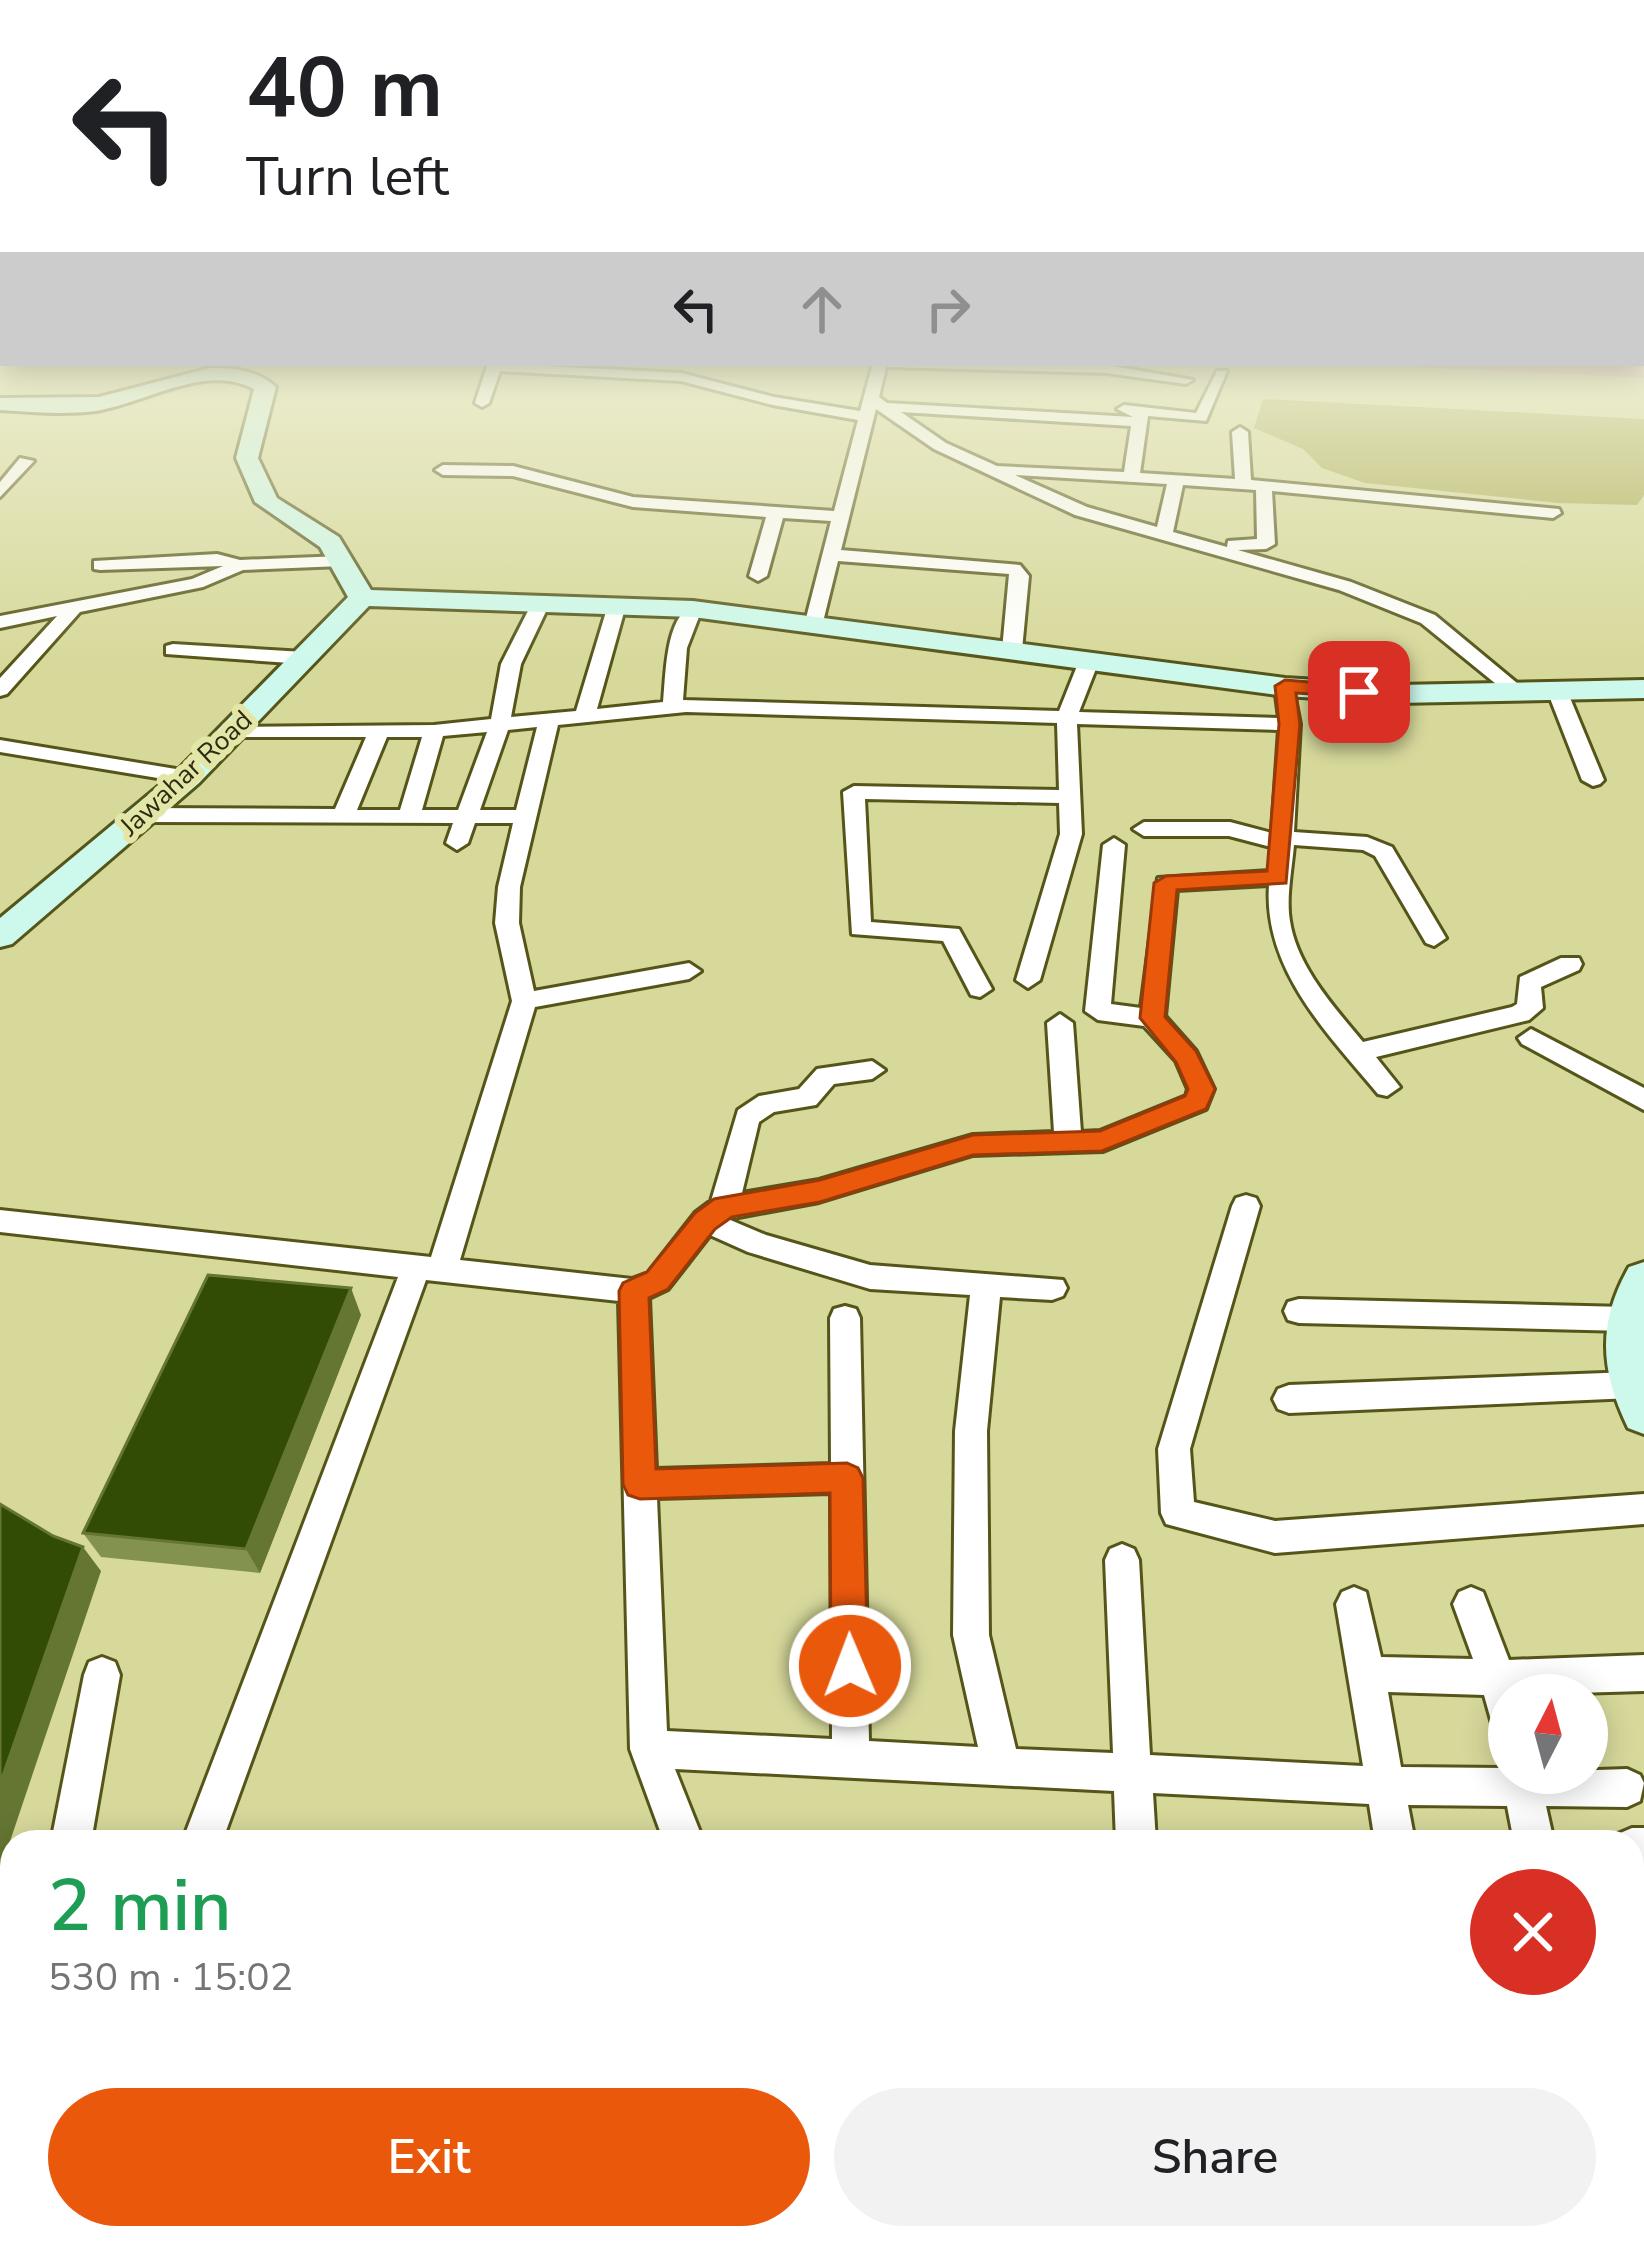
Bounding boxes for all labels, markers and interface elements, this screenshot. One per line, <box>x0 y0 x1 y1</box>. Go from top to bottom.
text: 40 m <box>246 31 443 146</box>
icon: left <box>48 48 204 204</box>
text: Turn left <box>246 140 449 214</box>
icon: left <box>663 276 729 342</box>
icon: ahead <box>789 276 855 342</box>
icon: right <box>915 276 981 342</box>
pin <box>1308 641 1410 743</box>
icon: arrive <box>1326 659 1392 725</box>
street label: Jawahar Road <box>111 702 261 845</box>
position arrow <box>787 1603 913 1729</box>
north arrow <box>1488 1674 1608 1794</box>
map controls <box>1488 1674 1608 1794</box>
text: 2 min <box>48 1857 231 1955</box>
button: close <box>1470 1869 1596 1995</box>
text: 530 m · 15:02 <box>48 1951 293 2004</box>
button: Exit <box>48 2088 810 2226</box>
button: Share <box>834 2088 1596 2226</box>

